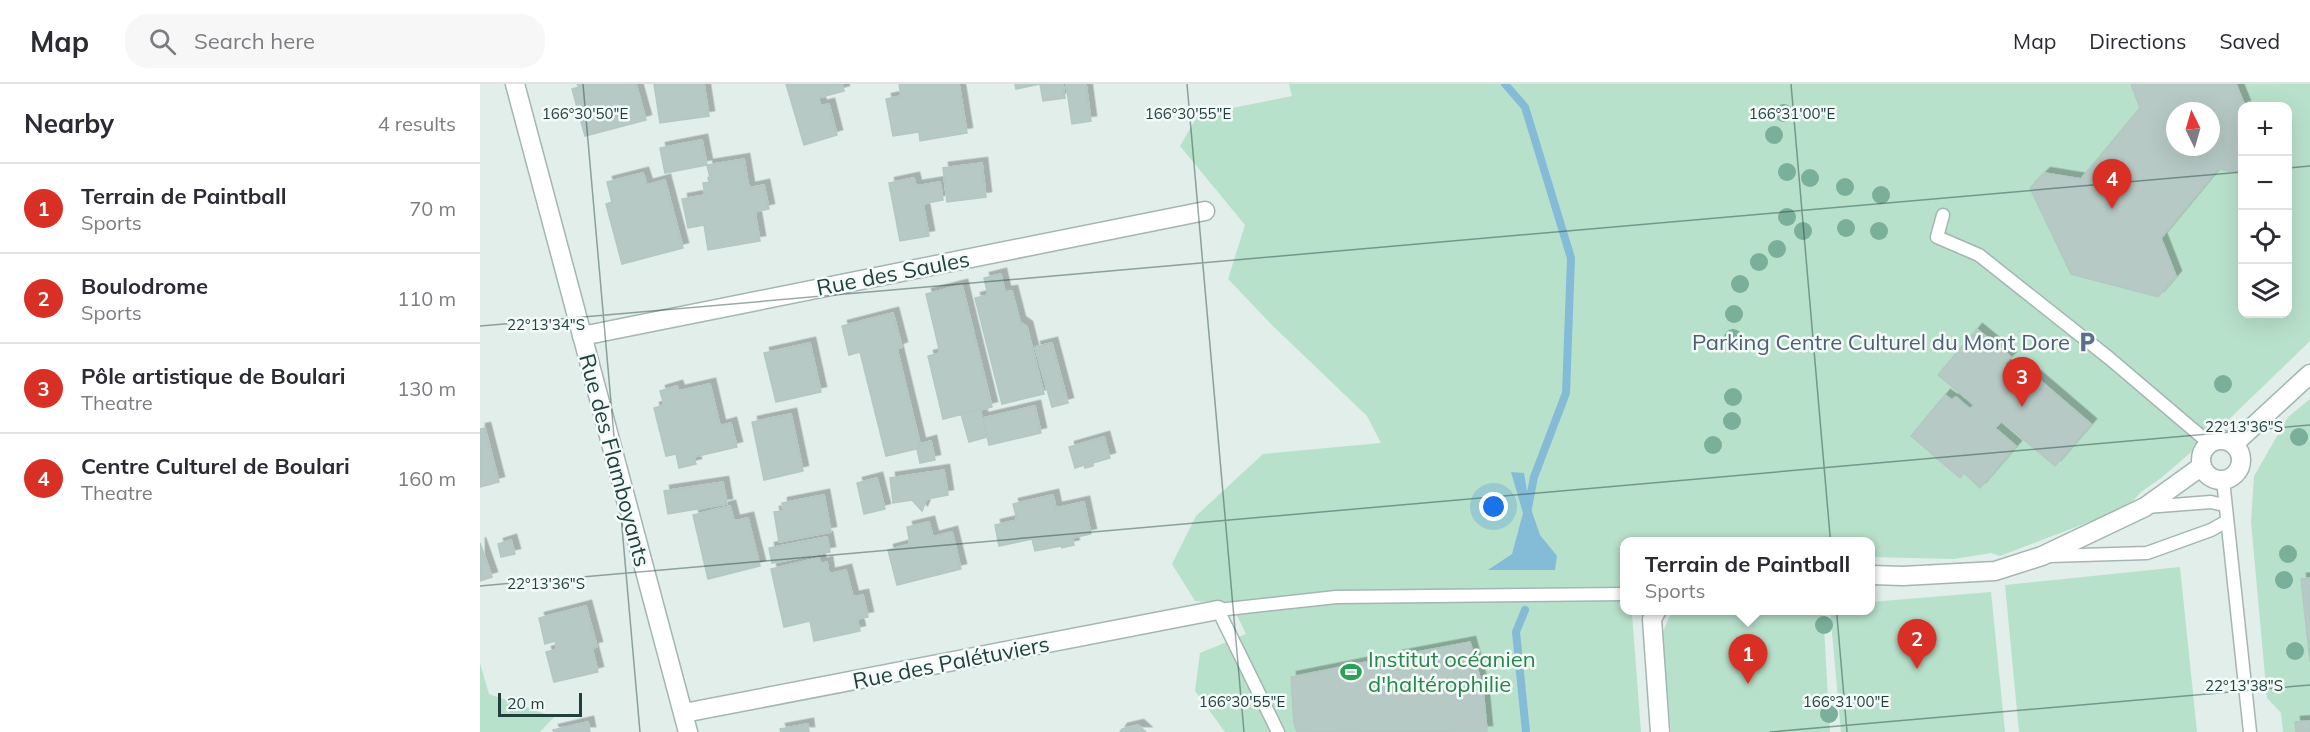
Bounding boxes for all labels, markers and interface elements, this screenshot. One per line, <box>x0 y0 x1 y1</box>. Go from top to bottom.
search box <box>125 14 545 68</box>
text: Map <box>30 24 89 59</box>
icon: search <box>146 25 179 58</box>
text: Search here <box>194 27 315 55</box>
text: Map <box>2013 28 2056 54</box>
text: Directions <box>2089 28 2186 54</box>
text: Saved <box>2219 28 2280 54</box>
north arrow <box>2166 102 2220 156</box>
map controls <box>2238 102 2292 318</box>
button: + <box>2238 102 2292 156</box>
text: 166°30'50"E <box>542 104 628 123</box>
text: 166°30'55"E <box>1145 104 1231 123</box>
text: 166°31'00"E <box>1749 104 1835 123</box>
text: Nearby <box>24 107 114 140</box>
text: 4 results <box>378 111 456 136</box>
button: − <box>2238 156 2292 210</box>
pin: 4 <box>2092 160 2132 209</box>
text: Terrain de Paintball <box>81 182 286 210</box>
text: 1 <box>38 196 50 221</box>
text: 70 m <box>409 196 456 221</box>
text: Sports <box>81 210 142 235</box>
button: locate <box>2238 210 2292 264</box>
street label: Rue des Saules <box>814 244 972 302</box>
button: layers <box>2238 264 2292 318</box>
text: Boulodrome <box>81 272 208 300</box>
text: 2 <box>38 286 50 311</box>
text: 110 m <box>397 286 456 311</box>
text: Sports <box>81 300 142 325</box>
text: 22°13'34"S <box>507 315 585 334</box>
place label: Parking Centre Culturel du Mont Dore <box>1692 328 2070 356</box>
parking icon: Parking Centre Culturel du Mont Dore <box>2075 330 2099 354</box>
street label: Rue des Flamboyants <box>573 350 657 570</box>
pin: 3 <box>2002 358 2042 407</box>
text: Pôle artistique de Boulari <box>81 362 346 390</box>
text: 3 <box>38 376 50 401</box>
text: 130 m <box>397 376 456 401</box>
text: Theatre <box>81 390 153 415</box>
text: 22°13'36"S <box>2205 417 2283 436</box>
text: Centre Culturel de Boulari <box>81 452 350 480</box>
text: 4 <box>38 466 50 491</box>
text: 160 m <box>397 466 456 491</box>
text: Theatre <box>81 480 153 505</box>
your location <box>1479 492 1508 521</box>
popup <box>1620 537 1875 615</box>
text: Terrain de Paintball <box>1645 550 1850 578</box>
text: 22°13'36"S <box>507 574 585 593</box>
text: Sports <box>1645 578 1705 603</box>
pin: 2 <box>1898 620 1936 669</box>
street label: Rue des Palétuviers <box>850 629 1052 695</box>
pin: 1 <box>1728 634 1768 684</box>
place label: Institut océanien d'haltérophilie <box>1368 645 1536 698</box>
sports icon: Institut océanien d'haltérophilie <box>1339 660 1363 684</box>
text: 22°13'38"S <box>2205 676 2283 695</box>
scale bar <box>498 690 582 718</box>
text: 166°30'55"E <box>1199 692 1285 711</box>
text: 166°31'00"E <box>1803 692 1889 711</box>
text: 20 m <box>507 693 544 713</box>

